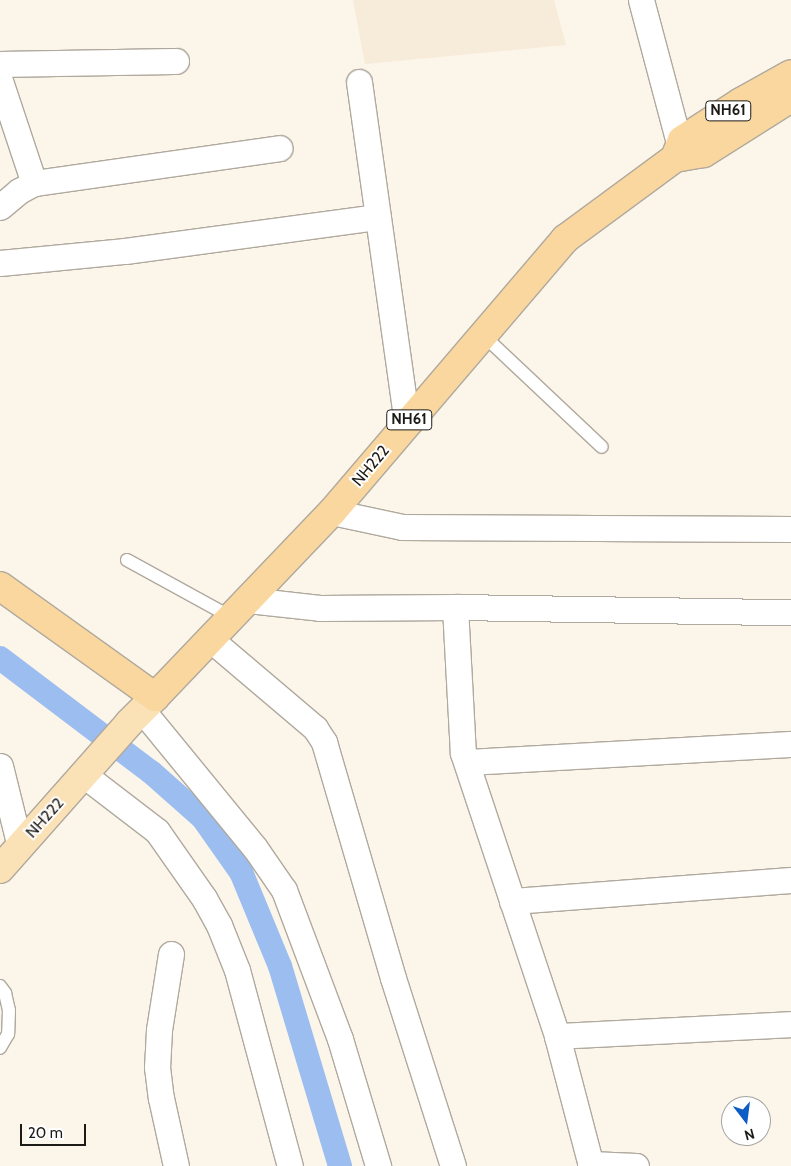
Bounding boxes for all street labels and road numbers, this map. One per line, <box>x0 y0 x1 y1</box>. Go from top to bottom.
road number: NH61 <box>704 98 752 124</box>
road number: NH61 <box>385 408 433 432</box>
street label: NH222 <box>348 442 394 490</box>
street label: NH222 <box>22 794 68 842</box>

